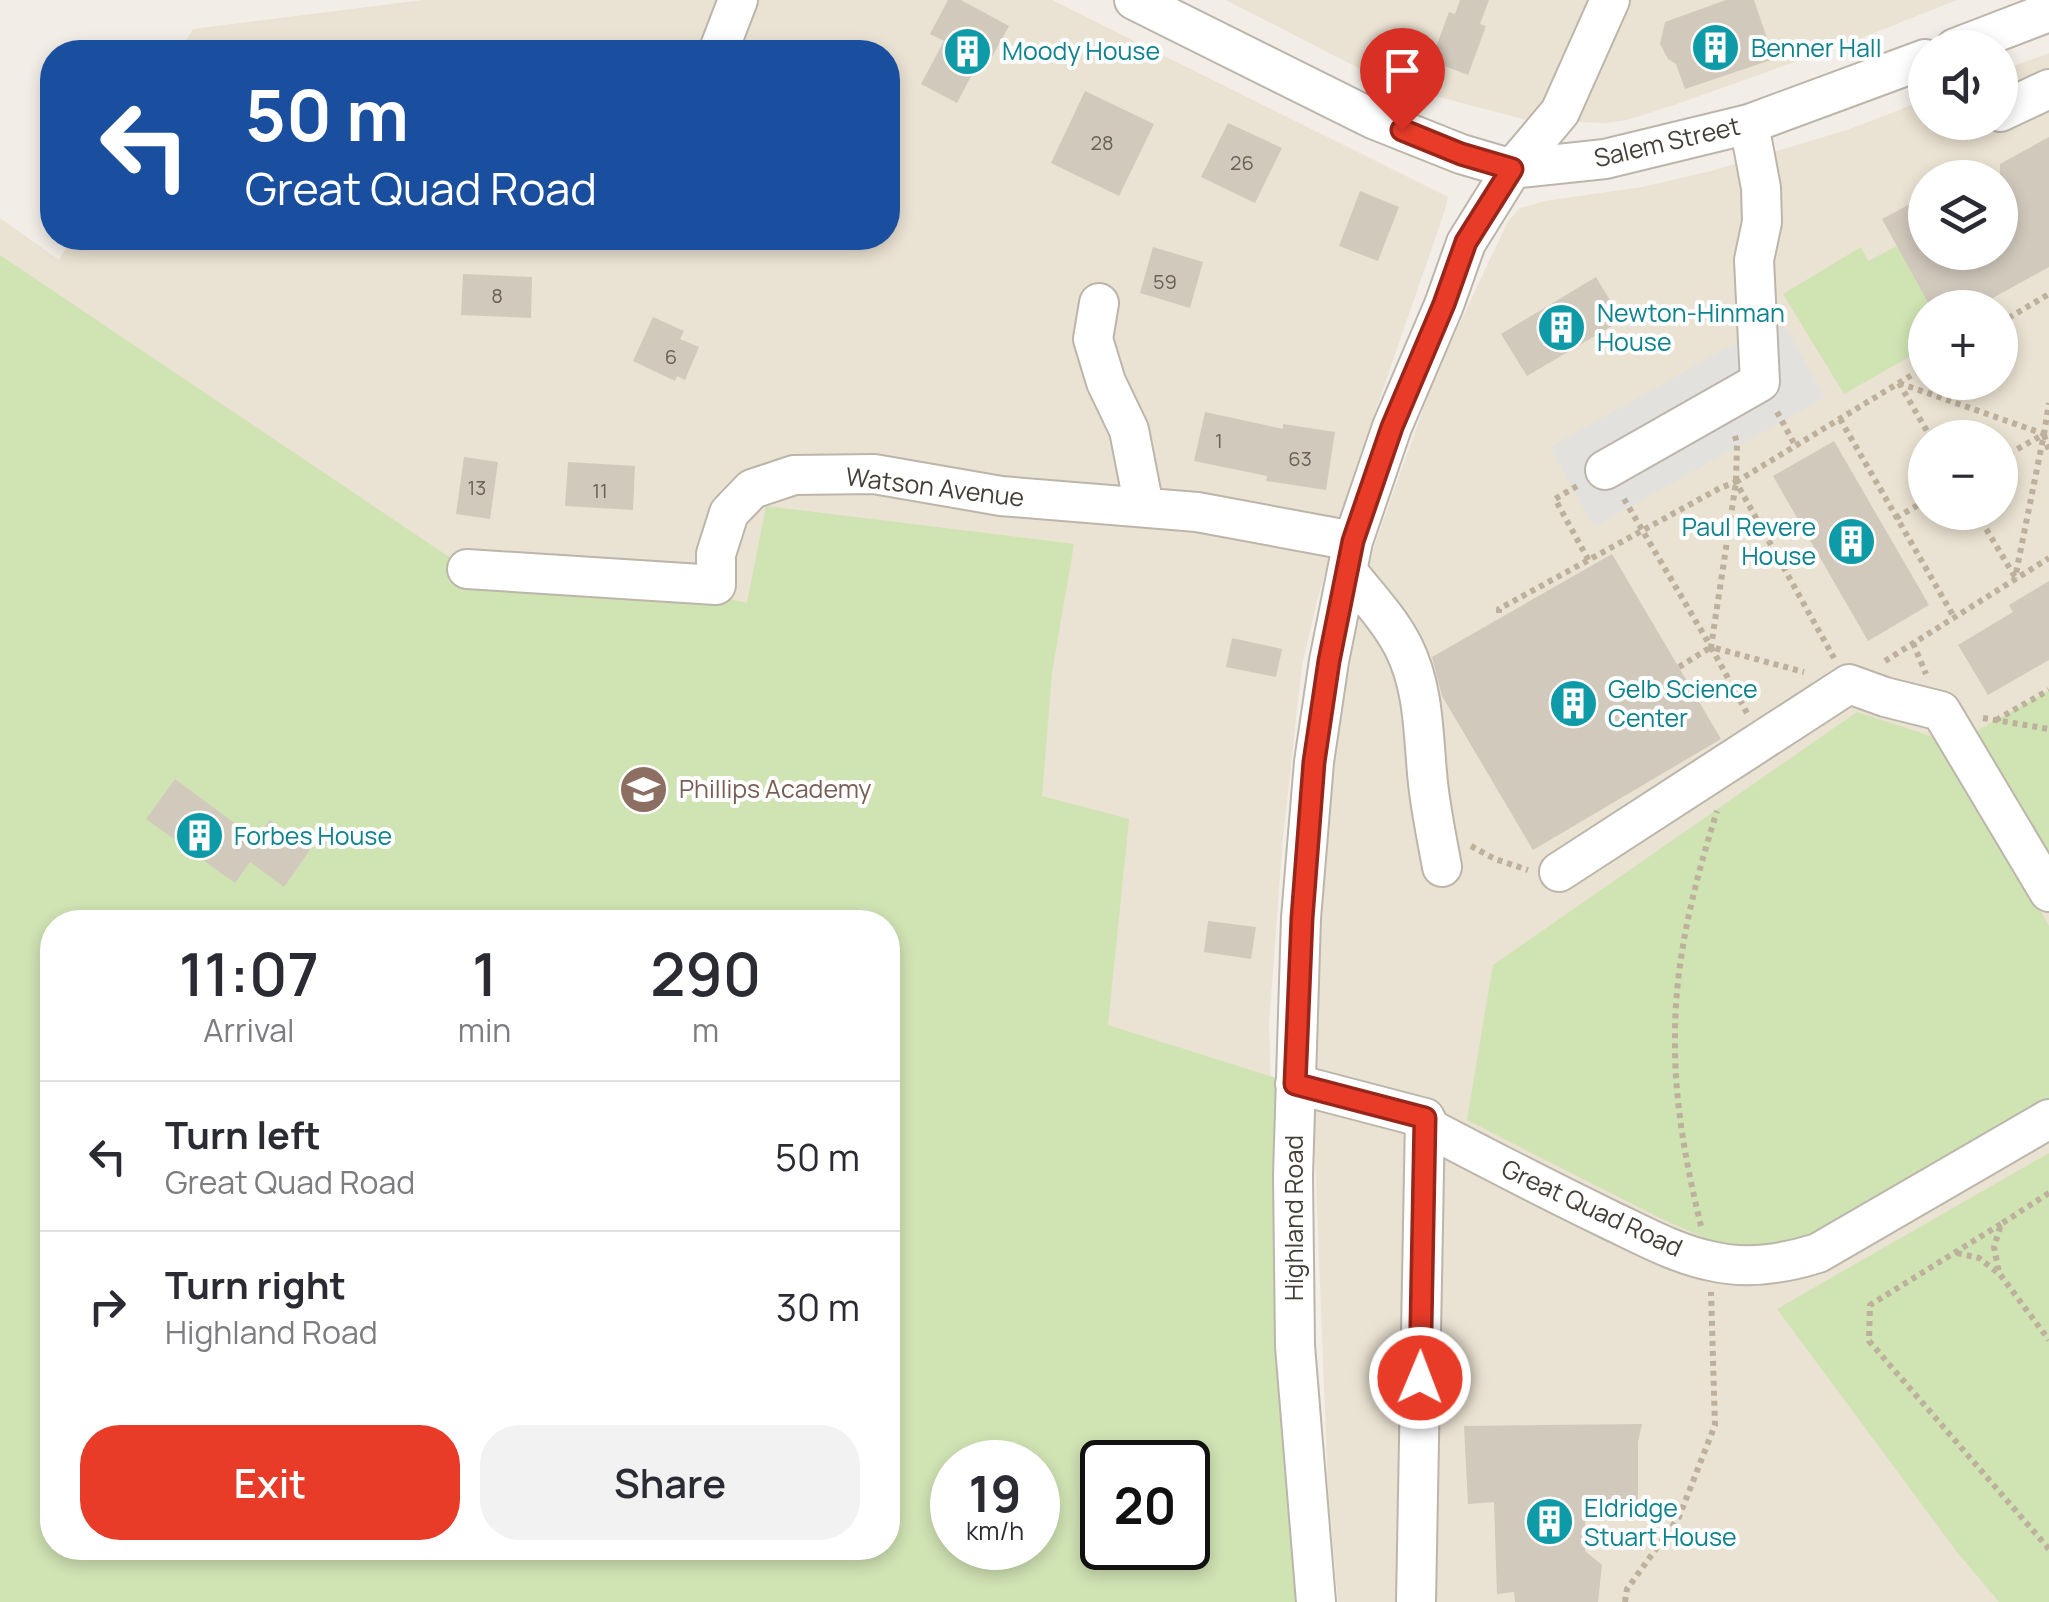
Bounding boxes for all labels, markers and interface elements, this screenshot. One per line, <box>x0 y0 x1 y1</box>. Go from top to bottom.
building icon: Benner Hall <box>1690 22 1742 74</box>
building icon: Moody House <box>941 25 993 77</box>
pin <box>1360 28 1445 131</box>
place label: Benner Hall <box>1751 30 1881 65</box>
map controls <box>1908 30 2018 530</box>
button: sound <box>1908 30 2018 140</box>
place label: Moody House <box>1002 33 1160 68</box>
icon: arrive <box>1375 43 1430 98</box>
text: 50 m <box>245 66 409 162</box>
icon: left <box>80 80 210 210</box>
street label: Salem Street <box>1590 108 1743 175</box>
house number: 28 <box>1090 129 1114 156</box>
house number: 26 <box>1230 149 1254 176</box>
text: Great Quad Road <box>245 157 597 219</box>
button: layers <box>1908 160 2018 270</box>
house number: 59 <box>1153 268 1177 295</box>
house number: 8 <box>491 282 503 309</box>
button: + <box>1908 290 2018 400</box>
place label: Newton-Hinman House <box>1597 295 1785 359</box>
building icon: Newton-Hinman House <box>1536 301 1588 353</box>
house number: 6 <box>665 343 677 370</box>
button: − <box>1908 420 2018 530</box>
house number: 1 <box>1215 427 1223 454</box>
house number: 63 <box>1288 445 1312 472</box>
street label: Watson Avenue <box>844 458 1026 515</box>
house number: 13 <box>468 474 486 501</box>
house number: 11 <box>592 477 608 504</box>
place label: Paul Revere House <box>1682 509 1816 573</box>
building icon: Paul Revere House <box>1825 515 1877 567</box>
place label: Gelb Science Center <box>1608 671 1758 735</box>
building icon: Gelb Science Center <box>1547 677 1599 729</box>
school or university icon: Phillips Academy <box>618 763 670 815</box>
place label: Phillips Academy <box>679 771 872 806</box>
building icon: Forbes House <box>173 810 225 862</box>
place label: Forbes House <box>234 818 392 853</box>
text: 11:07 <box>179 932 319 1014</box>
text: 1 <box>472 932 497 1014</box>
text: 290 <box>650 932 761 1014</box>
text: Arrival <box>203 1008 295 1052</box>
text: min <box>458 1008 511 1052</box>
text: m <box>692 1008 719 1052</box>
text: Turn left <box>165 1108 321 1160</box>
icon: left <box>80 1129 135 1184</box>
text: 50 m <box>775 1130 860 1182</box>
street label: Highland Road <box>1276 1135 1311 1301</box>
street label: Great Quad Road <box>1496 1150 1688 1265</box>
text: Great Quad Road <box>165 1160 415 1204</box>
text: Turn right <box>165 1258 346 1310</box>
icon: right <box>80 1279 135 1334</box>
text: 30 m <box>776 1280 860 1332</box>
text: Highland Road <box>165 1310 378 1354</box>
position arrow <box>1368 1326 1472 1430</box>
button: Exit <box>80 1425 460 1540</box>
button: Share <box>480 1425 860 1540</box>
speed limit sign: 20 <box>1080 1440 1210 1570</box>
text: 19 <box>969 1459 1021 1527</box>
place label: Eldridge Stuart House <box>1584 1490 1737 1554</box>
building icon: Eldridge Stuart House <box>1523 1496 1575 1548</box>
text: km/h <box>966 1513 1024 1548</box>

